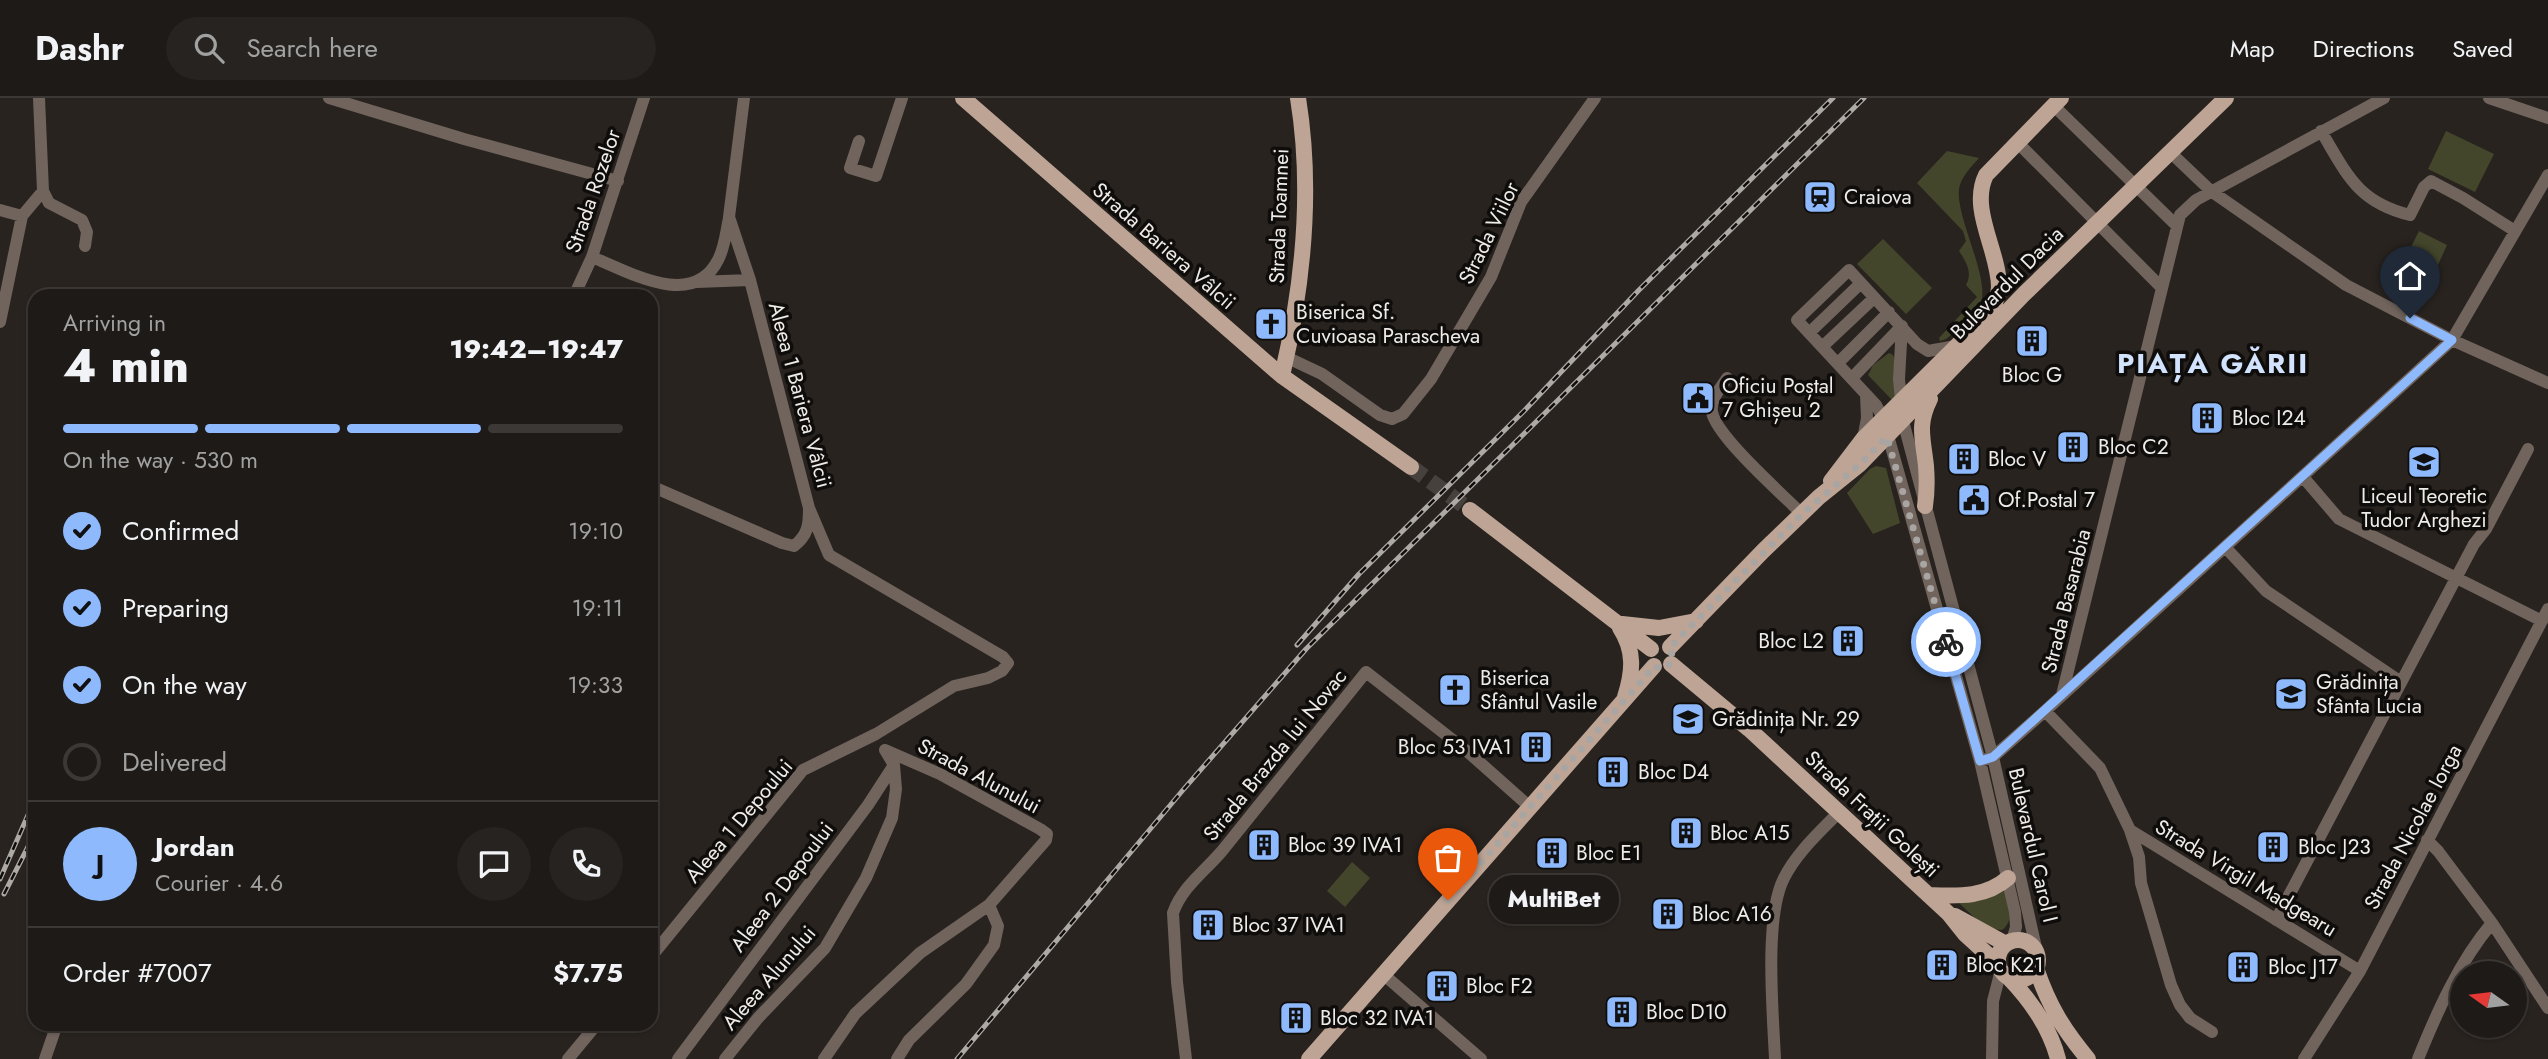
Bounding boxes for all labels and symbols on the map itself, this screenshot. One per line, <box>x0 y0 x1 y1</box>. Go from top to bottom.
street label: Strada Rozelor <box>558 124 628 257</box>
street label: Strada Toamnei <box>1262 148 1296 284</box>
street label: Strada Bariera Vâlcii <box>1086 175 1242 317</box>
street label: Strada Viilor <box>1451 176 1527 289</box>
station icon: Craiova <box>1801 178 1839 216</box>
place label: Craiova <box>1844 182 1912 212</box>
street label: Bulevardul Dacia <box>1944 220 2070 346</box>
pin <box>2380 246 2440 318</box>
place label: Biserica Sf. Cuvioasa Parascheva <box>1296 297 1480 351</box>
street label: Aleea 1 Bariera Vâlcii <box>761 299 839 491</box>
church icon: Biserica Sf. Cuvioasa Parascheva <box>1252 305 1290 343</box>
building icon: Bloc G <box>2013 322 2051 360</box>
district label: PIAȚA GĂRII <box>2117 343 2309 384</box>
place label: Bloc G <box>2002 360 2062 390</box>
place label: Oficiu Poștal 7 Ghișeu 2 <box>1722 371 1834 425</box>
public building icon: Oficiu Poștal 7 Ghișeu 2 <box>1679 379 1717 417</box>
building icon: Bloc I24 <box>2188 399 2226 437</box>
place label: Bloc I24 <box>2232 403 2306 433</box>
building icon: Bloc C2 <box>2054 428 2092 466</box>
place label: Bloc C2 <box>2098 432 2169 462</box>
building icon: Bloc V <box>1945 440 1983 478</box>
school or university icon: Liceul Teoretic Tudor Arghezi <box>2405 443 2443 481</box>
place label: Bloc V <box>1988 444 2046 474</box>
public building icon: Of.Postal 7 <box>1955 481 1993 519</box>
place label: Liceul Teoretic Tudor Arghezi <box>2361 481 2487 535</box>
place label: Of.Postal 7 <box>1998 485 2095 515</box>
street label: Strada Basarabia <box>2034 526 2098 676</box>
courier <box>1911 607 1981 677</box>
building icon: Bloc L2 <box>1829 622 1867 660</box>
place label: Bloc L2 <box>1758 626 1824 656</box>
street label: Strada Brazda lui Novac <box>1196 663 1354 847</box>
place label: Biserica Sfântul Vasile <box>1480 663 1598 717</box>
place label: Grădinița Sfânta Lucia <box>2316 667 2422 721</box>
church icon: Biserica Sfântul Vasile <box>1436 671 1474 709</box>
school or university icon: Grădinița Sfânta Lucia <box>2272 675 2310 713</box>
school or university icon: Grădinița Nr. 29 <box>1669 700 1707 738</box>
place label: Grădinița Nr. 29 <box>1712 704 1860 734</box>
building icon: Bloc 53 IVA1 <box>1517 728 1555 766</box>
street label: Strada Alunului <box>912 731 1046 821</box>
place label: Bloc 53 IVA1 <box>1398 732 1512 762</box>
street label: Strada Nicolae Iorga <box>2357 739 2469 915</box>
street label: Strada Frații Golești <box>1798 744 1946 884</box>
street label: Aleea 1 Depoului <box>678 753 800 889</box>
building icon: Bloc D4 <box>1594 753 1632 791</box>
place label: Bloc D4 <box>1638 757 1709 787</box>
street label: Bulevardul Carol I <box>2001 765 2065 925</box>
street label: Strada Virgil Madgearu <box>2149 812 2343 944</box>
building icon: Bloc A15 <box>1667 814 1705 852</box>
street label: Aleea 2 Depoului <box>723 816 841 958</box>
place label: Bloc A15 <box>1710 818 1790 848</box>
building icon: Bloc 39 IVA1 <box>1245 826 1283 864</box>
pin <box>1418 828 1478 900</box>
building icon: Bloc J23 <box>2254 828 2292 866</box>
place label: Bloc 39 IVA1 <box>1288 830 1402 860</box>
place label: Bloc J23 <box>2298 832 2371 862</box>
building icon: Bloc E1 <box>1533 834 1571 872</box>
place label: Bloc E1 <box>1576 838 1641 868</box>
callout: MultiBet <box>1490 876 1620 924</box>
building icon: Bloc A16 <box>1649 895 1687 933</box>
place label: Bloc A16 <box>1692 899 1772 929</box>
building icon: Bloc 37 IVA1 <box>1189 906 1227 944</box>
place label: Bloc 37 IVA1 <box>1232 910 1345 940</box>
street label: Aleea Alunului <box>715 919 823 1037</box>
building icon: Bloc K21 <box>1923 946 1961 984</box>
building icon: Bloc J17 <box>2224 948 2262 986</box>
place label: Bloc K21 <box>1966 950 2044 980</box>
place label: Bloc J17 <box>2268 952 2338 982</box>
north arrow <box>2450 961 2527 1038</box>
building icon: Bloc F2 <box>1423 967 1461 1005</box>
place label: Bloc F2 <box>1466 971 1533 1001</box>
building icon: Bloc D10 <box>1603 993 1641 1031</box>
place label: Bloc D10 <box>1646 997 1727 1027</box>
building icon: Bloc 32 IVA1 <box>1277 999 1315 1037</box>
place label: Bloc 32 IVA1 <box>1320 1003 1434 1033</box>

